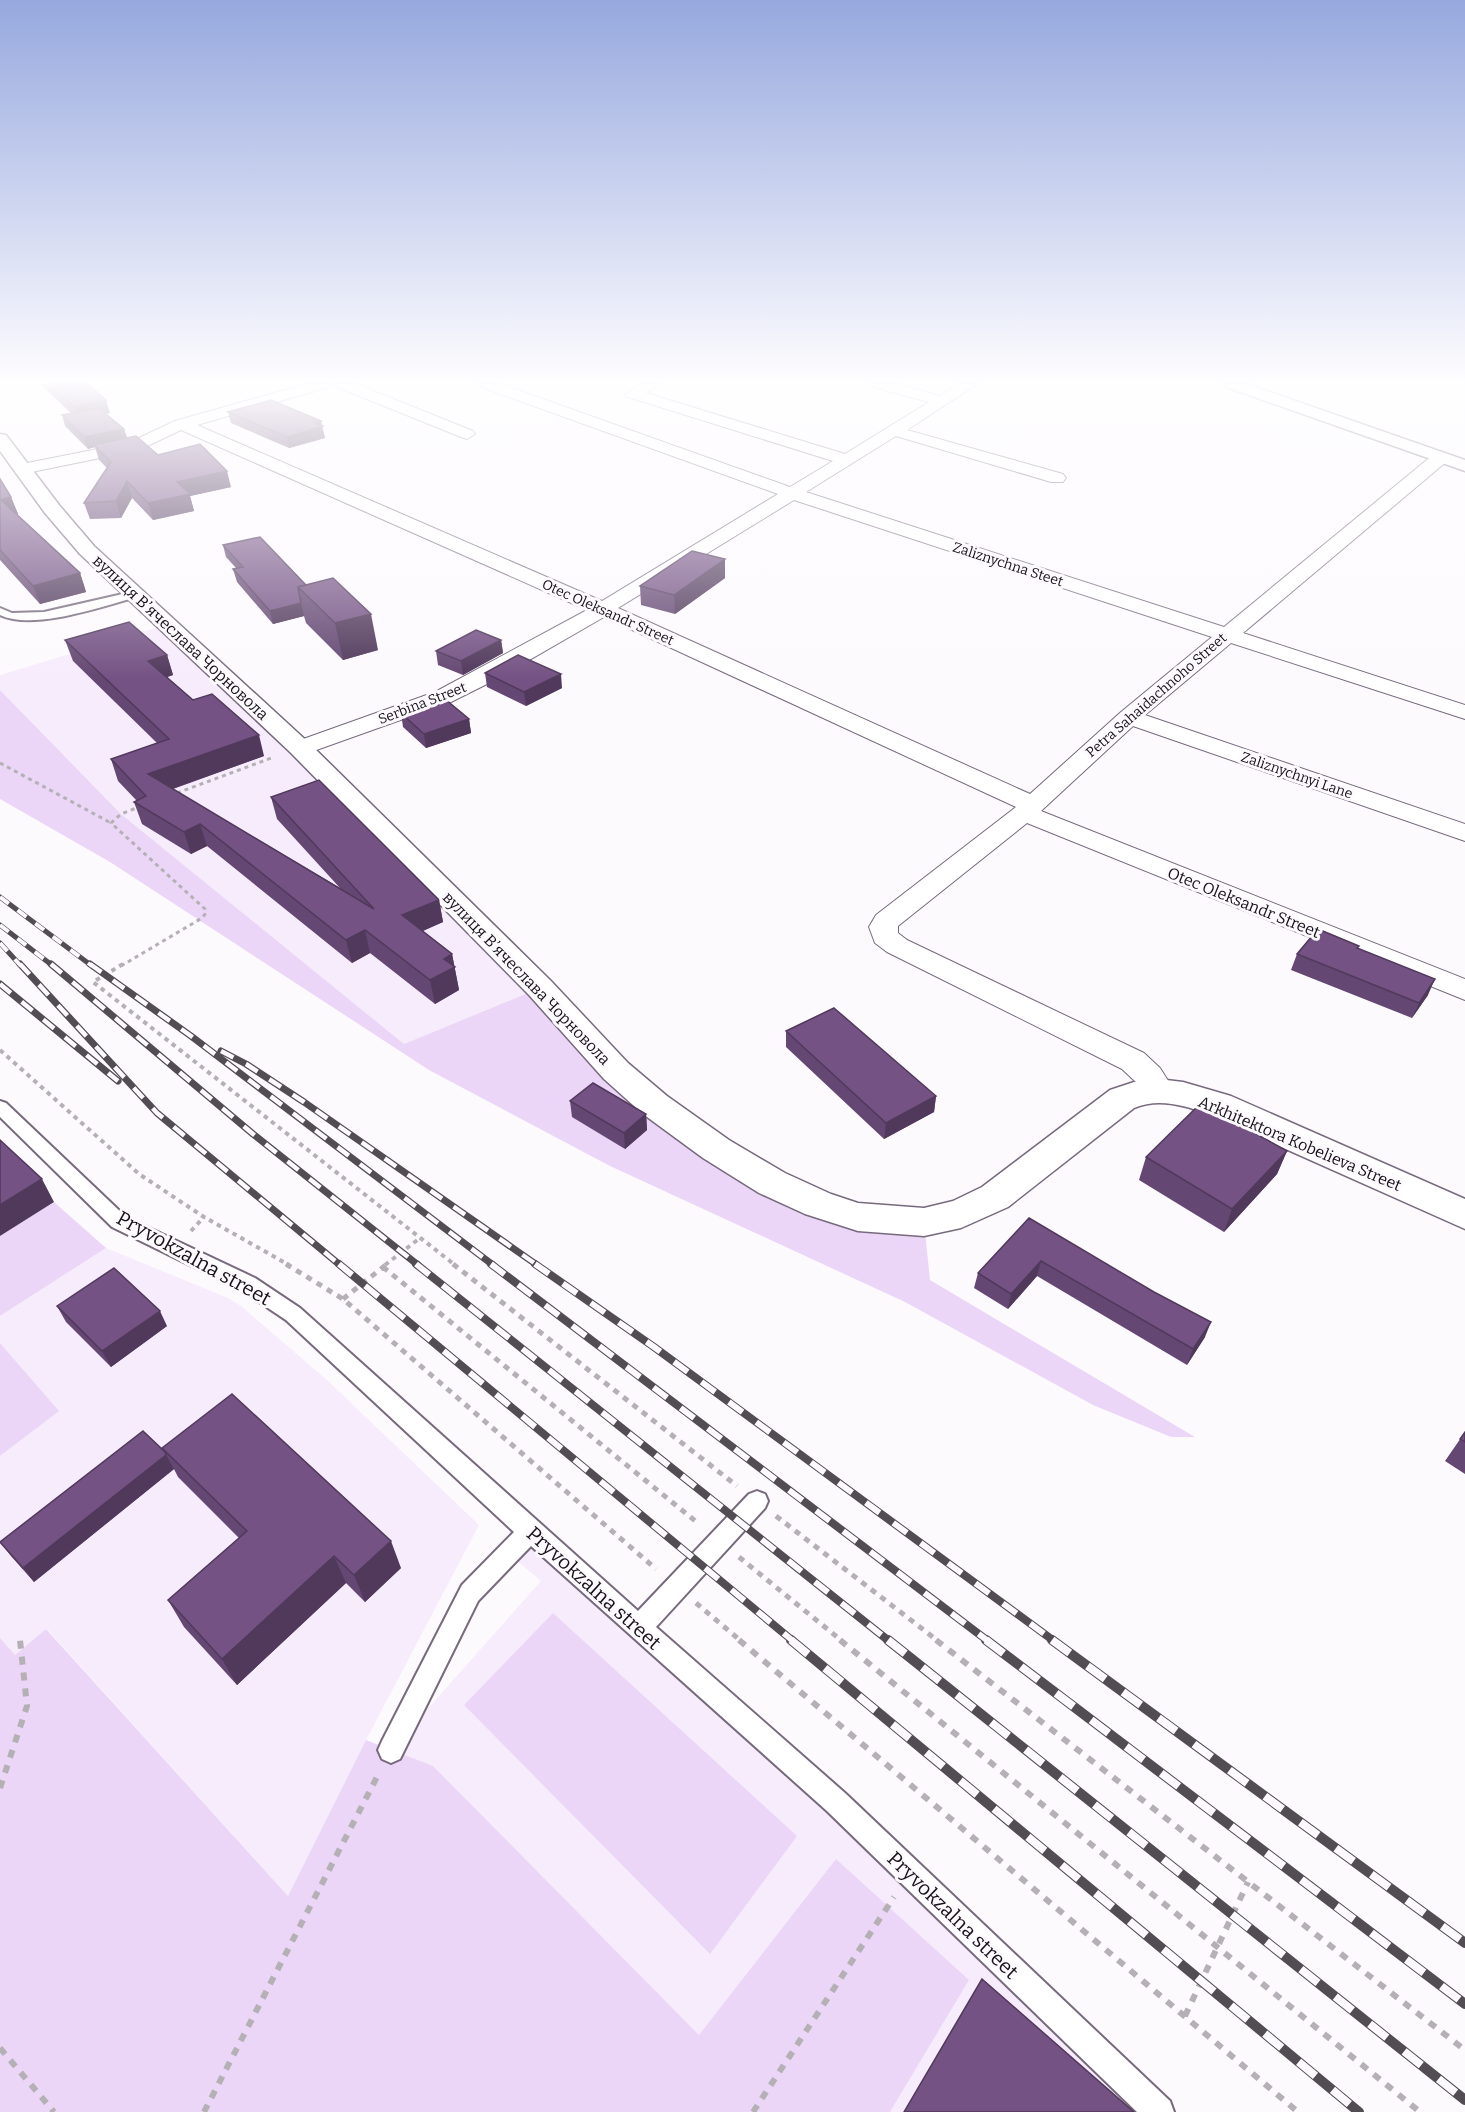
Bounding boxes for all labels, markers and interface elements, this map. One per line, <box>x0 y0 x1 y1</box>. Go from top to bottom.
street label: Zaliznychna Steet <box>950 539 1065 590</box>
street label: вулиця Вʼячеслава Чорновола <box>89 551 273 724</box>
street label: Otec Oleksandr Street <box>539 576 676 649</box>
street label: Petra Sahaidachnoho Street <box>1083 630 1230 761</box>
street label: Serbina Street <box>376 679 469 728</box>
street label: Zaliznychnyi Lane <box>1239 748 1355 803</box>
street label: Otec Oleksandr Street <box>1165 863 1323 942</box>
street label: вулиця Вʼячеслава Чорновола <box>439 888 615 1069</box>
street label: Arkhitektora Kobelieva Street <box>1195 1092 1404 1195</box>
street label: Pryvokzalna street <box>113 1206 275 1310</box>
street label: Pryvokzalna street <box>522 1521 666 1655</box>
street label: Pryvokzalna street <box>883 1846 1023 1984</box>

